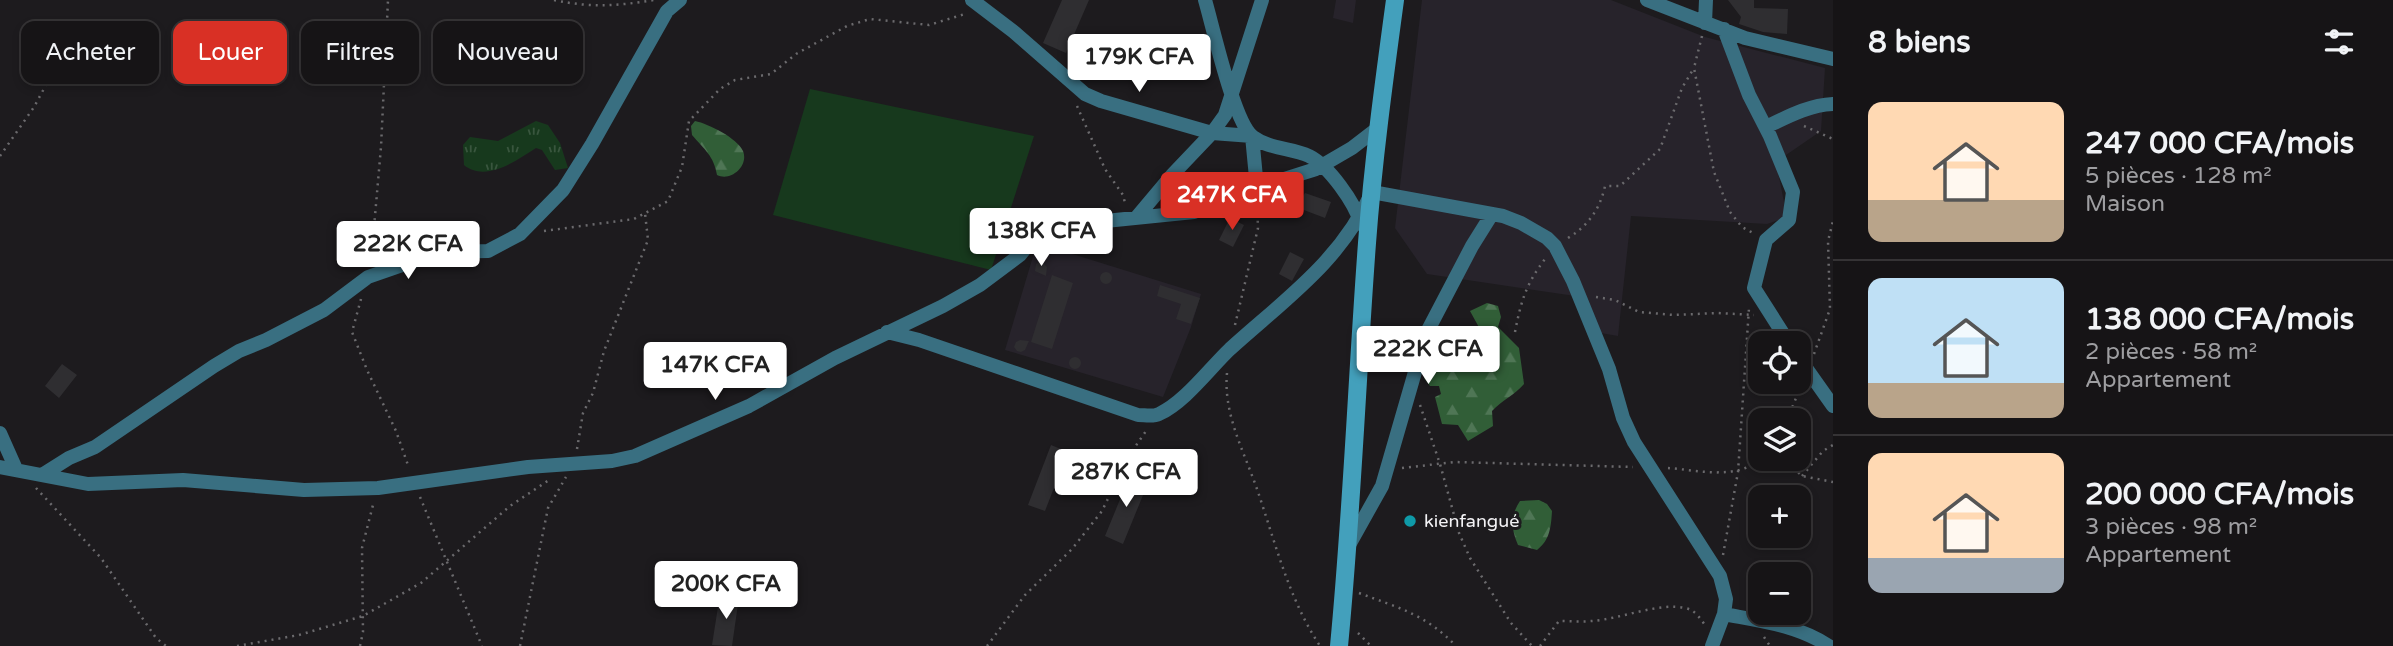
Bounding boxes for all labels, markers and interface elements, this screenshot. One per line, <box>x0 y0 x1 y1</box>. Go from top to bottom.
chip: Acheter <box>21 21 159 84</box>
chip: Louer <box>173 21 287 84</box>
chip: Filtres <box>301 21 419 84</box>
chip: Nouveau <box>433 21 583 84</box>
icon: filters <box>2320 23 2358 61</box>
text: 8 biens <box>1868 24 1971 61</box>
pin: 179K CFA <box>1067 34 1211 94</box>
text: 179K CFA <box>1084 43 1194 71</box>
text: 247 000 CFA/mois <box>2085 125 2354 162</box>
icon: home <box>1924 130 2008 214</box>
text: 5 pièces · 128 m² <box>2085 162 2272 190</box>
pin: 247K CFA <box>1160 173 1304 232</box>
text: 247K CFA <box>1177 181 1287 209</box>
text: Maison <box>2085 190 2165 218</box>
pin: 138K CFA <box>969 208 1113 268</box>
text: 138K CFA <box>986 217 1096 245</box>
pin: 222K CFA <box>336 222 480 281</box>
text: 222K CFA <box>353 230 463 258</box>
text: 138 000 CFA/mois <box>2085 301 2354 338</box>
icon: home <box>1924 306 2008 390</box>
pin: 222K CFA <box>1356 326 1500 386</box>
map controls <box>1748 331 1811 625</box>
button: locate <box>1748 331 1811 394</box>
text: 222K CFA <box>1373 335 1483 363</box>
text: 2 pièces · 58 m² <box>2085 338 2257 366</box>
pin: 147K CFA <box>643 342 787 402</box>
text: 147K CFA <box>660 351 770 379</box>
text: Appartement <box>2085 366 2231 394</box>
button: layers <box>1748 408 1811 471</box>
pin: 287K CFA <box>1054 449 1198 509</box>
text: 287K CFA <box>1071 458 1181 486</box>
text: 200 000 CFA/mois <box>2085 476 2354 513</box>
icon: home <box>1924 481 2008 565</box>
button: + <box>1748 485 1811 548</box>
place label: kienfangué <box>1424 510 1519 532</box>
marker: kienfangué <box>1402 513 1418 529</box>
text: 3 pièces · 98 m² <box>2085 513 2257 541</box>
text: Appartement <box>2085 541 2231 569</box>
pin: 200K CFA <box>654 562 798 621</box>
button: − <box>1748 562 1811 625</box>
text: 200K CFA <box>671 570 781 598</box>

